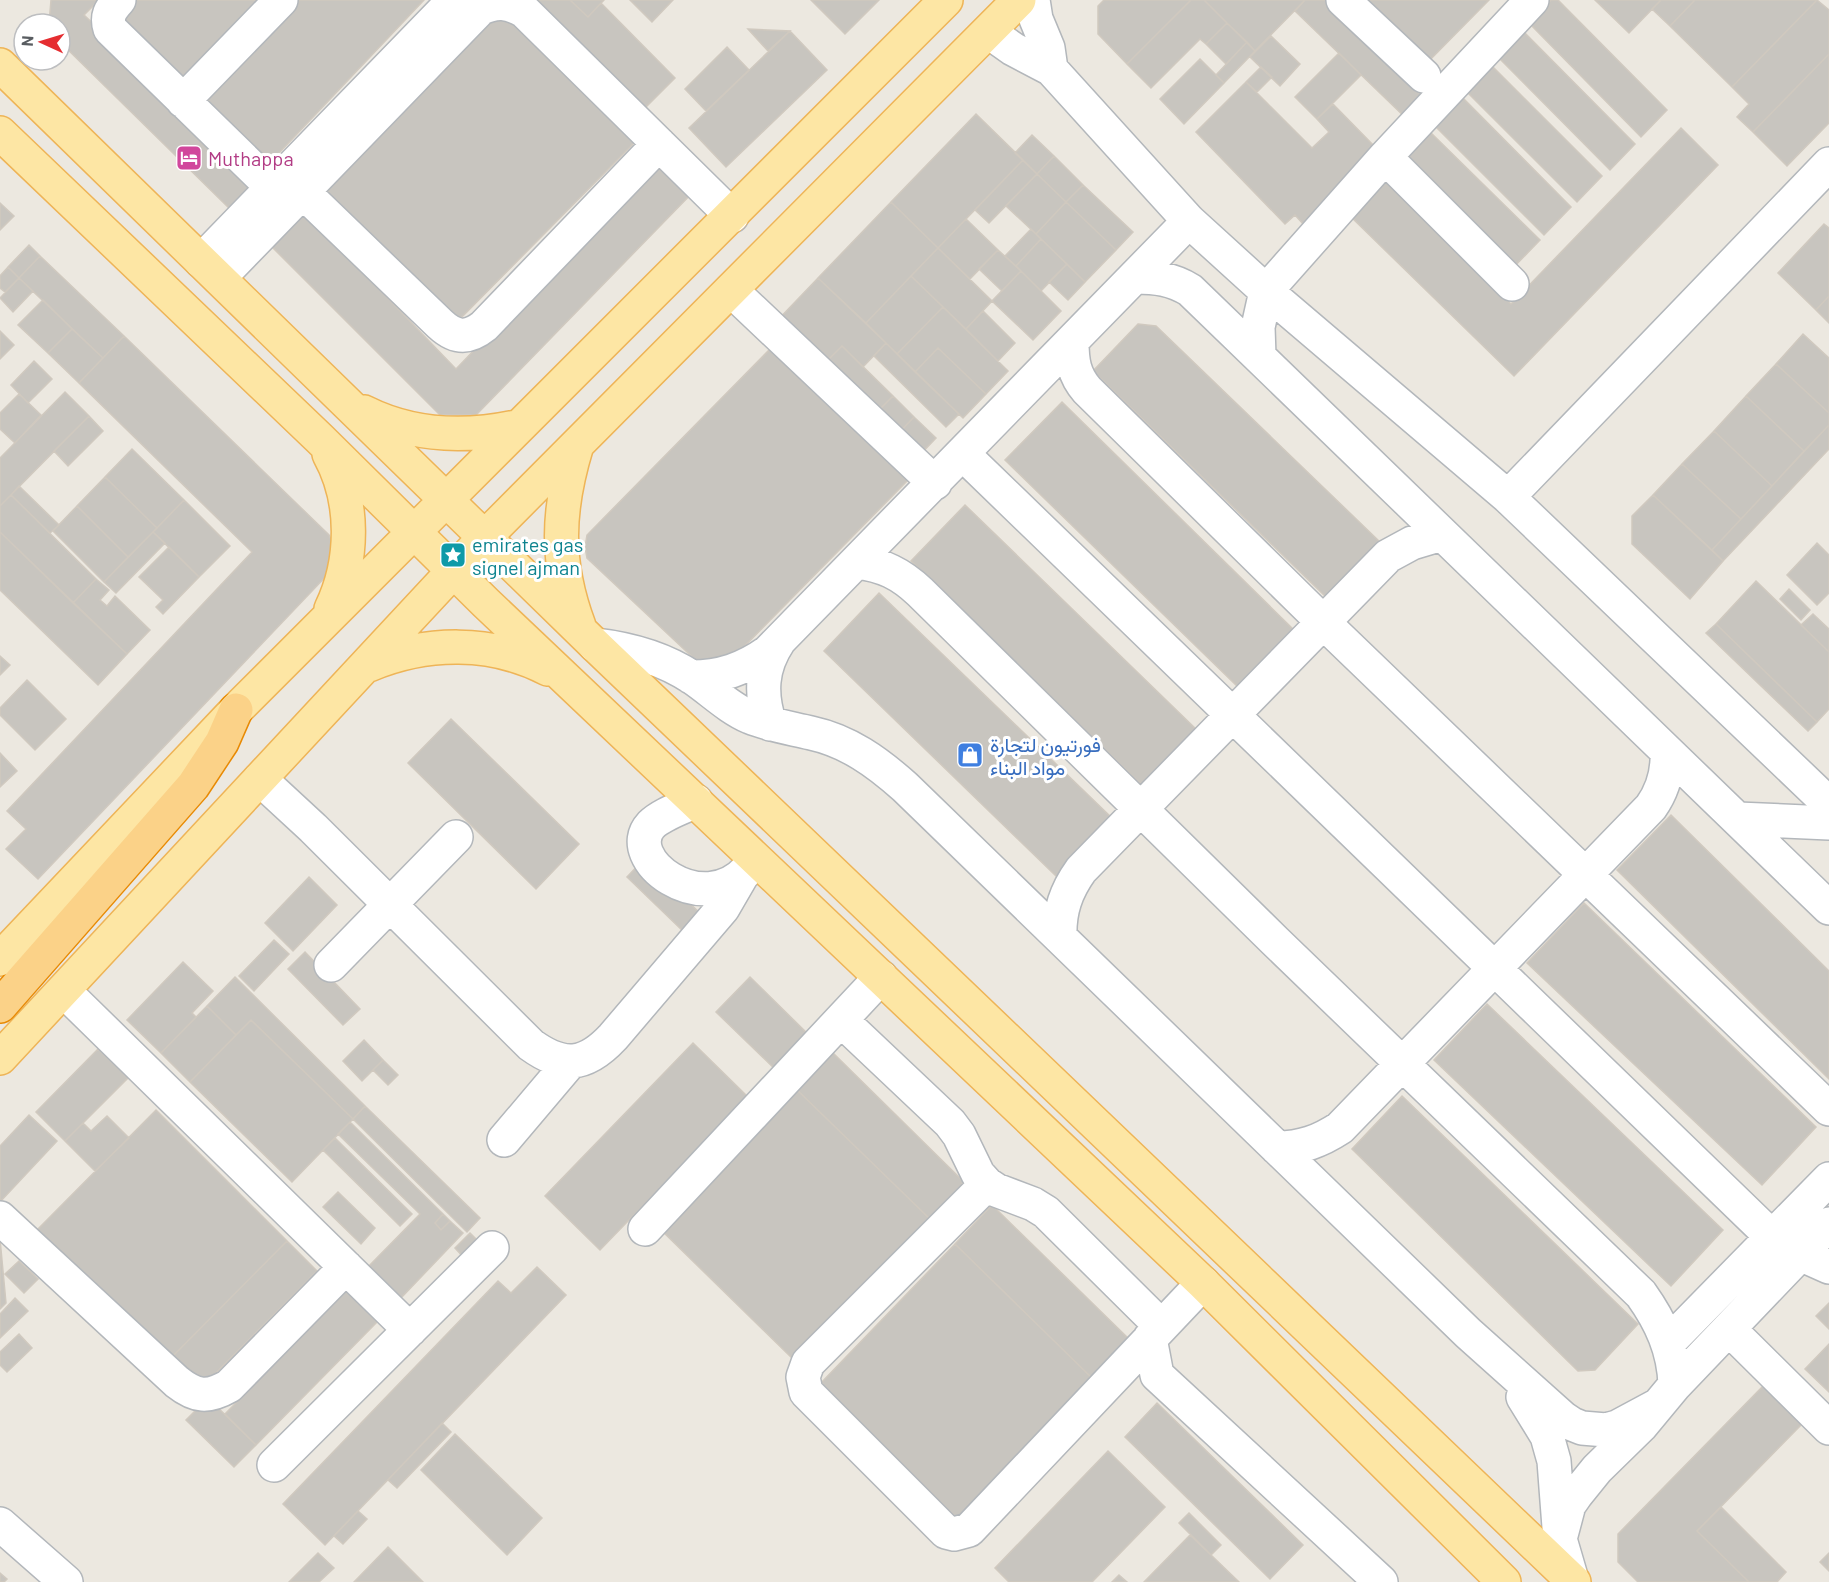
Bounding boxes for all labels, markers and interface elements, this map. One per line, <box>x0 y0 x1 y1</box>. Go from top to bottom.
north arrow <box>12 12 72 72</box>
text: N <box>17 35 36 47</box>
hotel icon: Muthappa <box>174 143 204 173</box>
place label: Muthappa <box>208 146 294 170</box>
place label: emirates gas signel ajman <box>472 532 583 579</box>
place icon: emirates gas signel ajman <box>438 540 468 570</box>
place label: فورتيون لتجارة مواد البناء <box>990 732 1101 781</box>
shop icon: فورتيون لتجارة مواد البناء <box>955 740 985 770</box>

